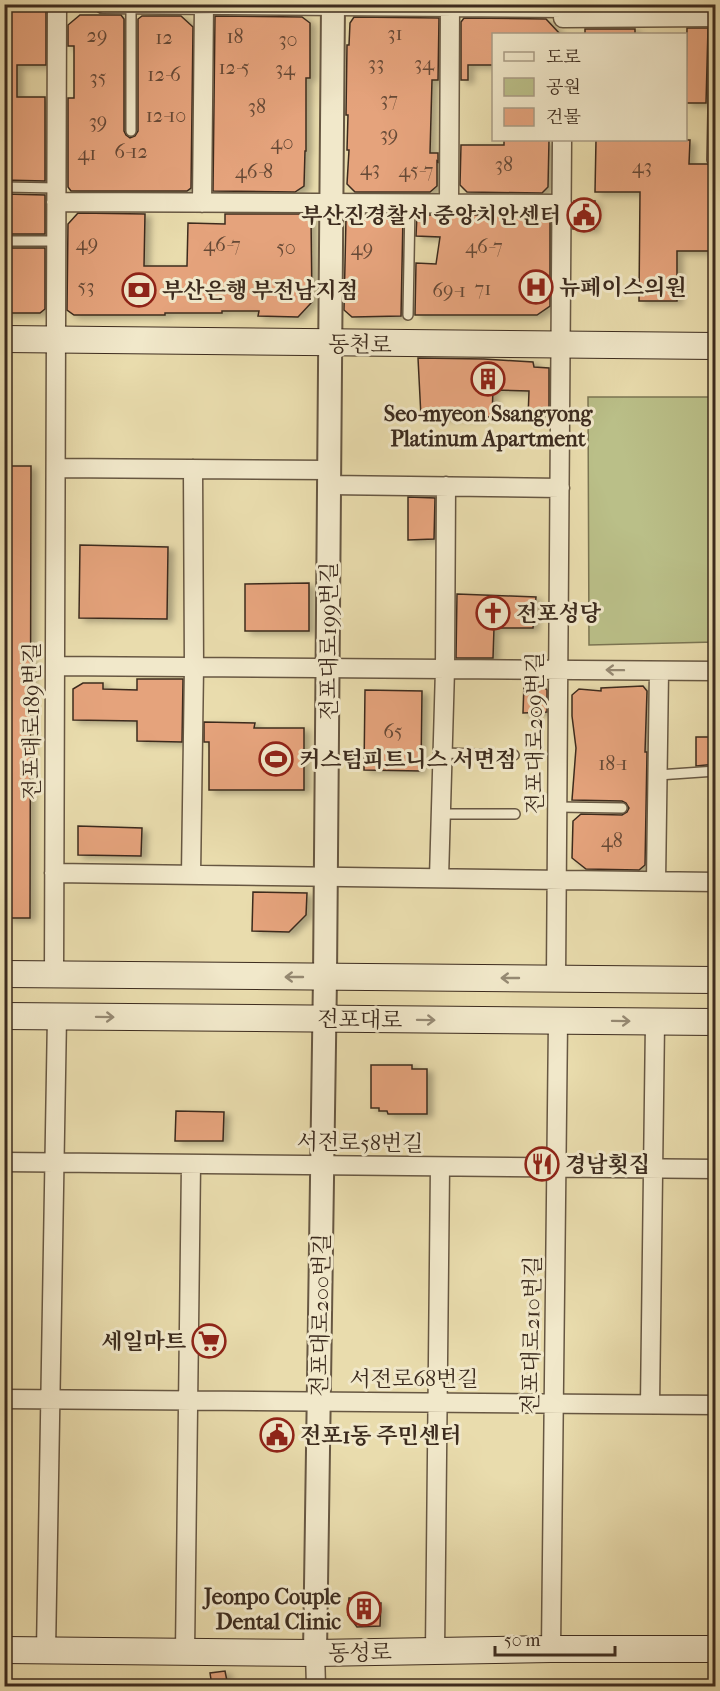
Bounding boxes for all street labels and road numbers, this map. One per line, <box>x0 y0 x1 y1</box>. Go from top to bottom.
street label: 동천로 <box>328 331 392 359</box>
street label: 전포대로199번길 <box>316 562 342 720</box>
street label: 전포대로189번길 <box>19 642 45 800</box>
street label: 전포대로209번길 <box>522 652 548 814</box>
street label: 전포대로 <box>317 1006 403 1034</box>
street label: 서전로58번길 <box>296 1129 424 1157</box>
street label: 전포대로200번길 <box>307 1233 335 1397</box>
street label: 전포대로210번길 <box>518 1255 546 1415</box>
street label: 서전로68번길 <box>349 1366 479 1392</box>
street label: 동성로 <box>328 1639 392 1667</box>

